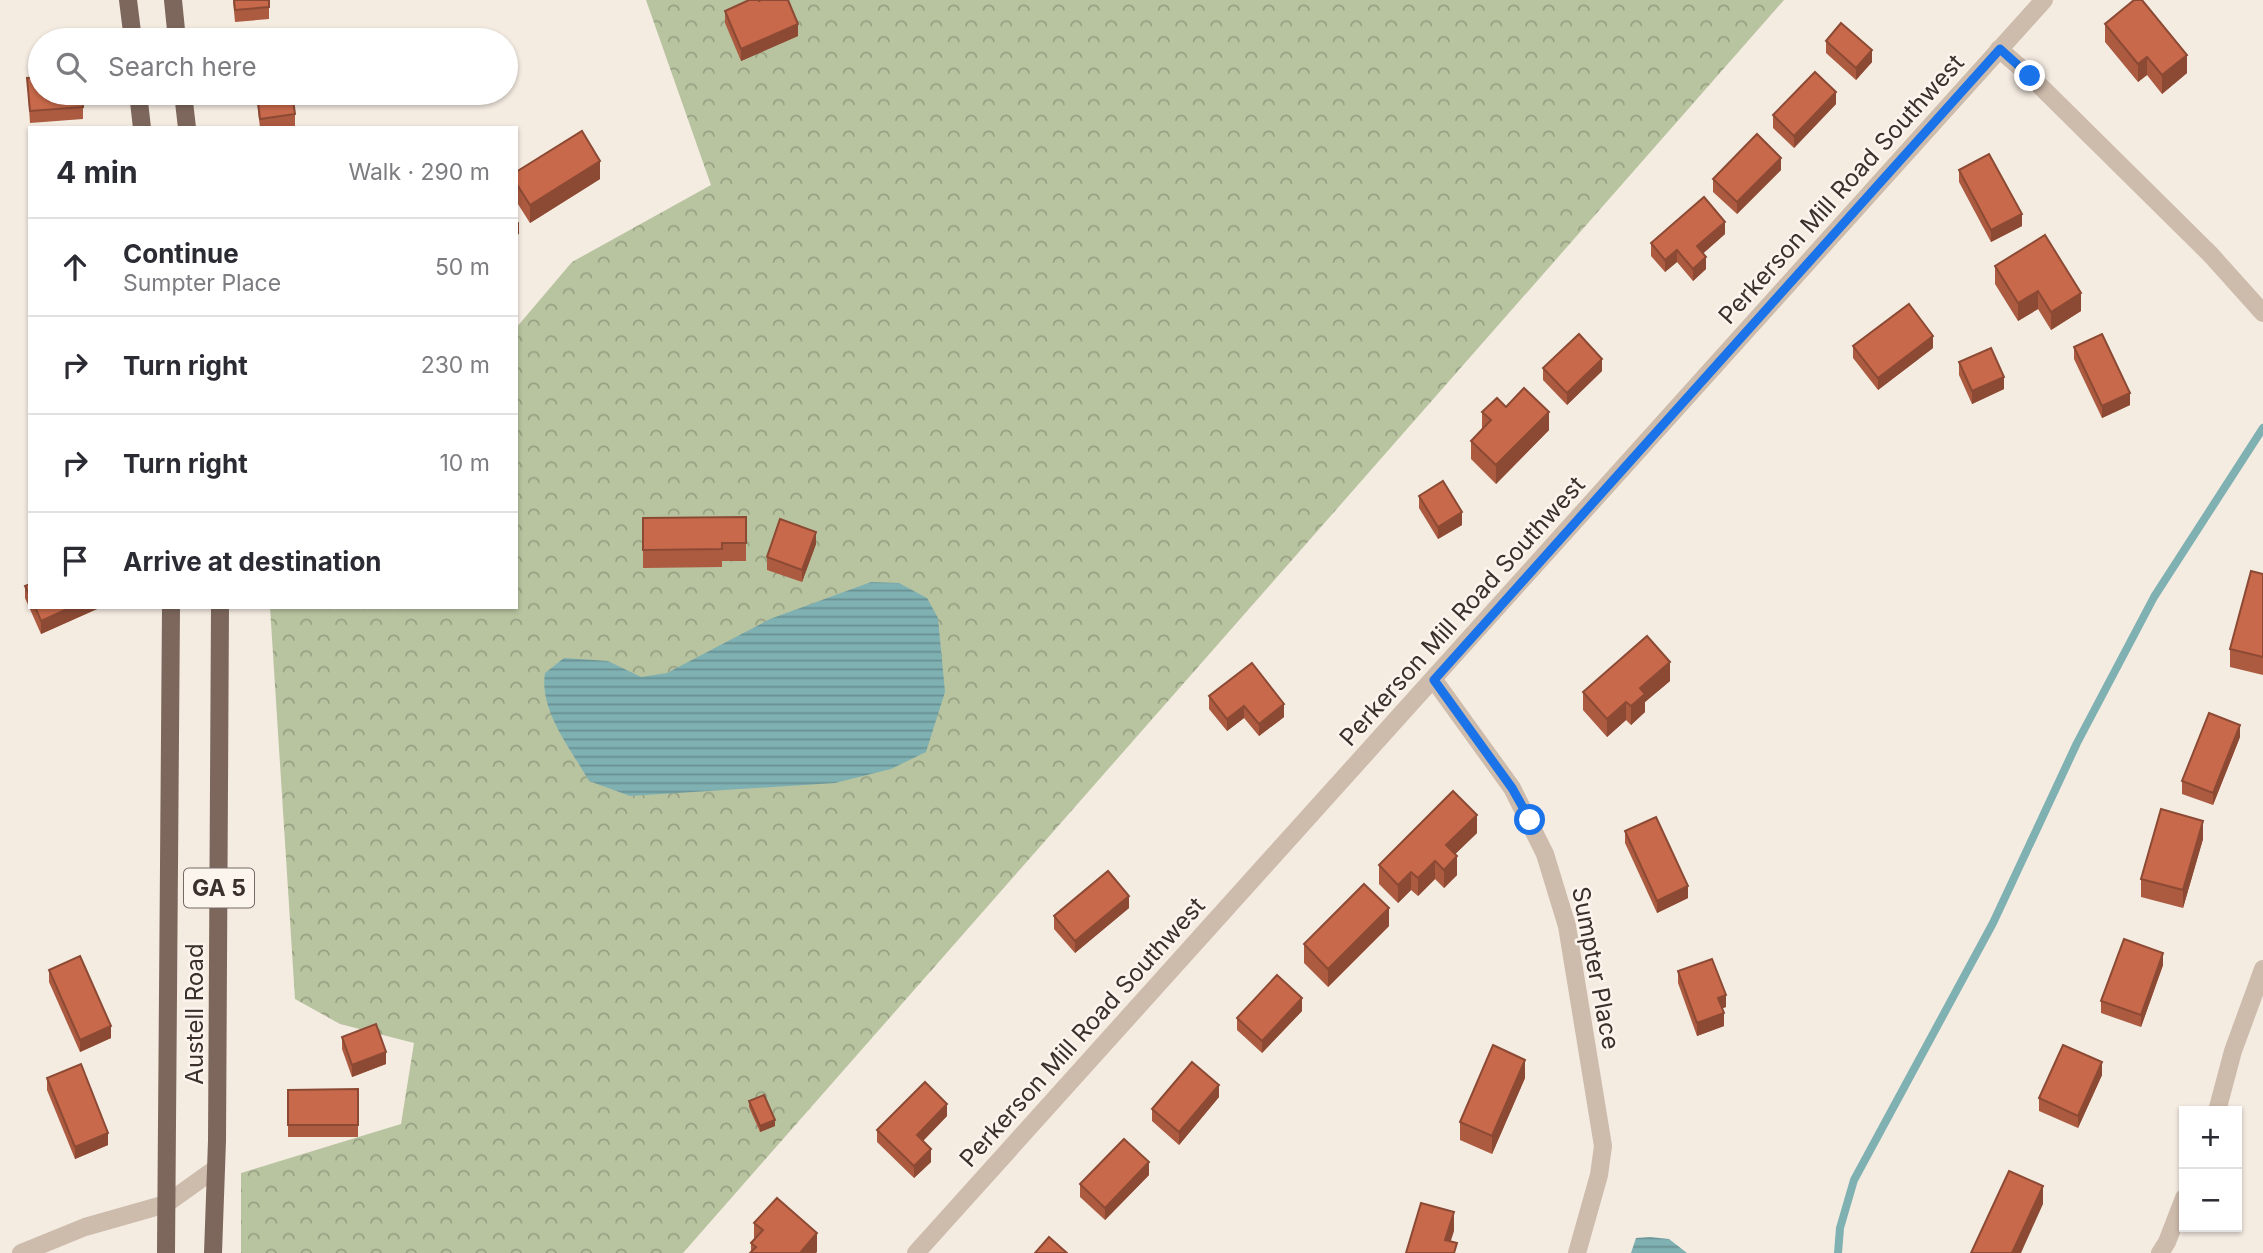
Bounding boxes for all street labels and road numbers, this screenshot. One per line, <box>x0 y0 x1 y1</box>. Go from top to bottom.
street label: Perkerson Mill Road Southwest <box>1712 48 1970 330</box>
street label: Perkerson Mill Road Southwest <box>1333 470 1591 752</box>
road number: GA 5 <box>184 868 254 908</box>
street label: Sumpter Place <box>1566 884 1626 1052</box>
street label: Perkerson Mill Road Southwest <box>953 891 1211 1173</box>
street label: Austell Road <box>180 943 209 1085</box>

